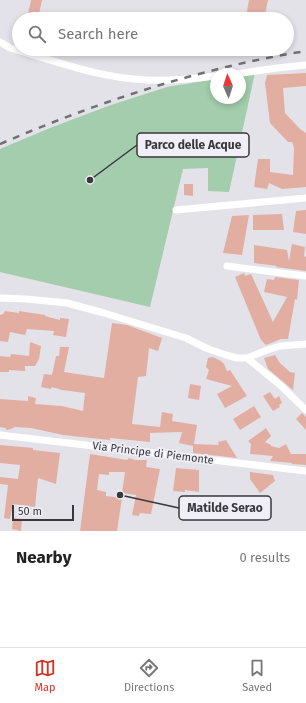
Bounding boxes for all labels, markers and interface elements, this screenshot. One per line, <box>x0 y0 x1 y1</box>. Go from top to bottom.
search box <box>12 12 294 56</box>
icon: search <box>26 23 48 45</box>
text: Search here <box>58 25 138 43</box>
north arrow <box>210 68 246 104</box>
callout: Parco delle Acque <box>137 133 249 157</box>
text: Parco delle Acque <box>145 138 242 152</box>
street label: Via Principe di Piemonte <box>92 439 214 467</box>
callout: Matilde Serao <box>179 496 271 520</box>
text: Matilde Serao <box>187 501 263 515</box>
scale bar <box>12 503 74 522</box>
text: 50 m <box>18 505 42 518</box>
text: Nearby <box>16 547 71 568</box>
text: 0 results <box>239 550 290 565</box>
tab: Map <box>34 657 56 694</box>
tab: Directions <box>124 657 174 694</box>
tab: Saved <box>242 657 272 694</box>

